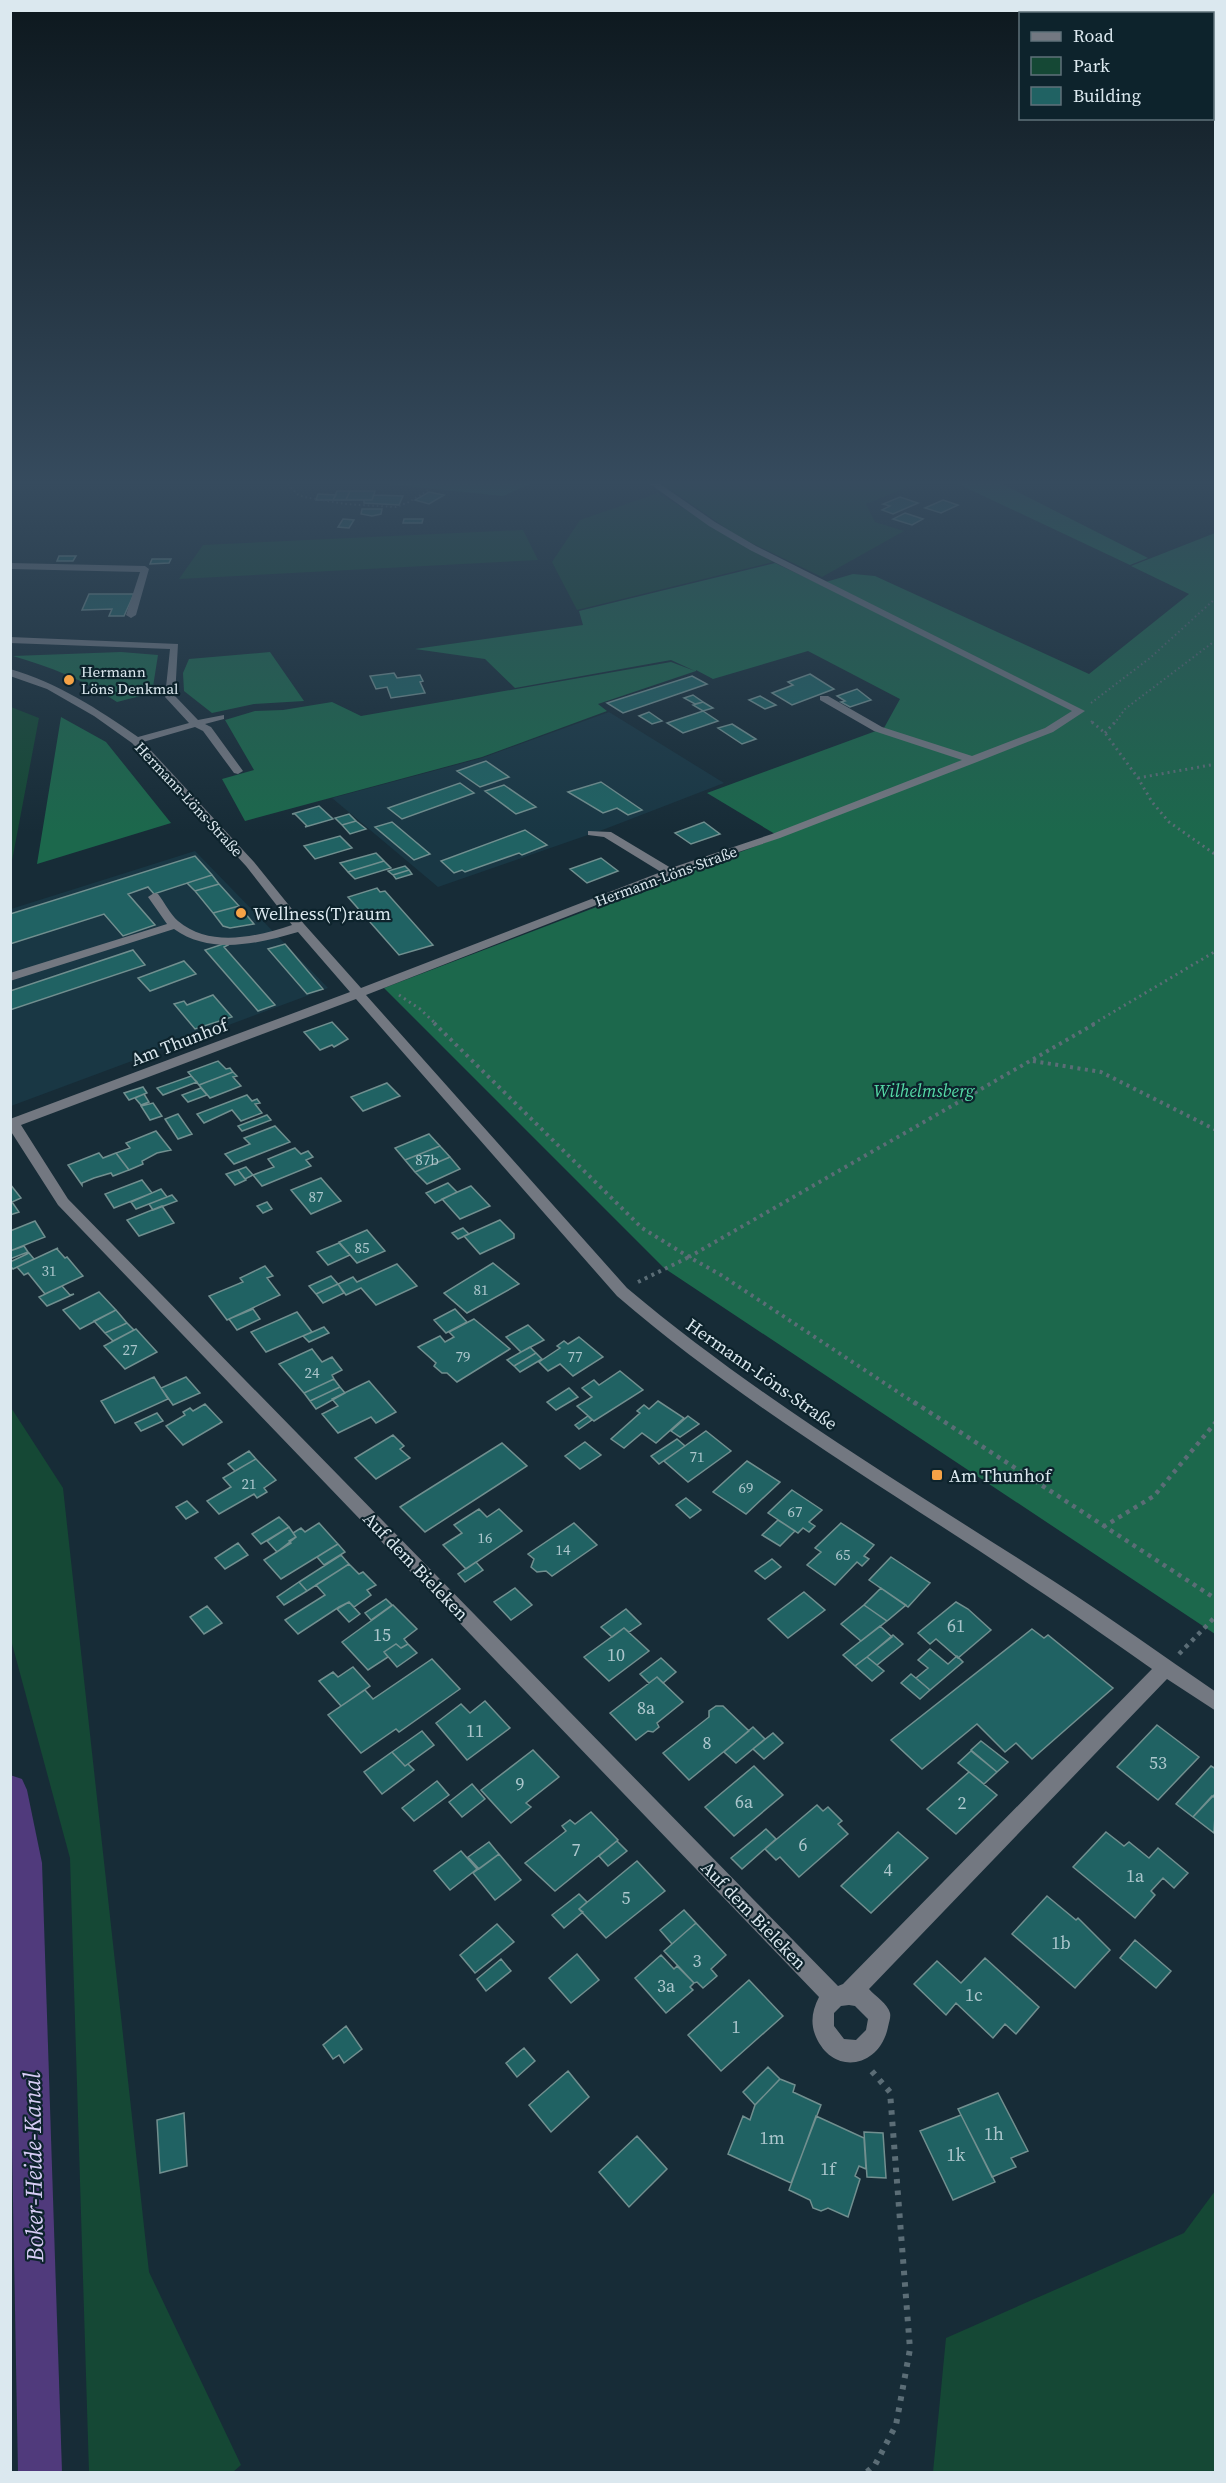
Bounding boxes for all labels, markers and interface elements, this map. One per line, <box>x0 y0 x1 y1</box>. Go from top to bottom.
legend <box>1019 12 1214 120</box>
text: Road <box>1073 23 1114 48</box>
text: Park <box>1073 53 1110 78</box>
text: Building <box>1073 83 1141 108</box>
place label: Hermann Löns Denkmal <box>81 661 179 699</box>
marker: Hermann Löns Denkmal <box>62 673 76 687</box>
street label: Hermann-Löns-Straße <box>130 737 248 861</box>
street label: Hermann-Löns-Straße <box>592 840 740 911</box>
place label: Wellness(T)raum <box>253 901 391 926</box>
marker: Wellness(T)raum <box>234 906 248 920</box>
street label: Am Thunhof <box>127 1011 233 1072</box>
park label: Wilhelmsberg <box>874 1078 976 1103</box>
house number: 87b <box>415 1149 439 1170</box>
house number: 87 <box>308 1186 324 1207</box>
house number: 85 <box>354 1237 370 1258</box>
house number: 31 <box>41 1260 57 1281</box>
house number: 81 <box>473 1279 489 1300</box>
street label: Hermann-Löns-Straße <box>681 1312 843 1436</box>
house number: 27 <box>122 1339 138 1360</box>
house number: 79 <box>455 1346 471 1367</box>
house number: 77 <box>567 1346 583 1367</box>
house number: 24 <box>304 1362 320 1383</box>
house number: 71 <box>689 1446 705 1467</box>
place label: Am Thunhof <box>949 1463 1053 1488</box>
marker: Am Thunhof <box>930 1468 944 1482</box>
house number: 21 <box>241 1473 257 1494</box>
house number: 69 <box>738 1477 754 1498</box>
house number: 67 <box>787 1501 803 1522</box>
street label: Auf dem Bieleken <box>358 1506 474 1626</box>
house number: 16 <box>477 1527 493 1548</box>
house number: 14 <box>555 1539 571 1560</box>
house number: 65 <box>835 1544 851 1565</box>
house number: 61 <box>947 1613 965 1638</box>
house number: 15 <box>373 1622 391 1647</box>
house number: 10 <box>607 1642 625 1667</box>
house number: 8a <box>637 1695 656 1720</box>
house number: 11 <box>466 1718 484 1743</box>
house number: 8 <box>703 1730 712 1755</box>
house number: 53 <box>1149 1750 1167 1775</box>
house number: 9 <box>516 1771 525 1796</box>
house number: 6a <box>735 1789 754 1814</box>
house number: 2 <box>958 1790 967 1815</box>
house number: 6 <box>799 1832 808 1857</box>
house number: 7 <box>572 1837 581 1862</box>
street label: Auf dem Bieleken <box>696 1855 812 1975</box>
house number: 4 <box>884 1857 893 1882</box>
house number: 1a <box>1126 1863 1145 1888</box>
house number: 5 <box>622 1885 631 1910</box>
house number: 1b <box>1051 1930 1071 1955</box>
house number: 3 <box>693 1948 702 1973</box>
house number: 3a <box>657 1973 676 1998</box>
house number: 1c <box>965 1982 983 2007</box>
house number: 1 <box>732 2014 741 2039</box>
water label: Boker-Heide-Kanal <box>15 2072 51 2263</box>
house number: 1h <box>984 2121 1004 2146</box>
house number: 1m <box>759 2125 785 2150</box>
house number: 1k <box>947 2142 966 2167</box>
house number: 1f <box>820 2156 837 2181</box>

